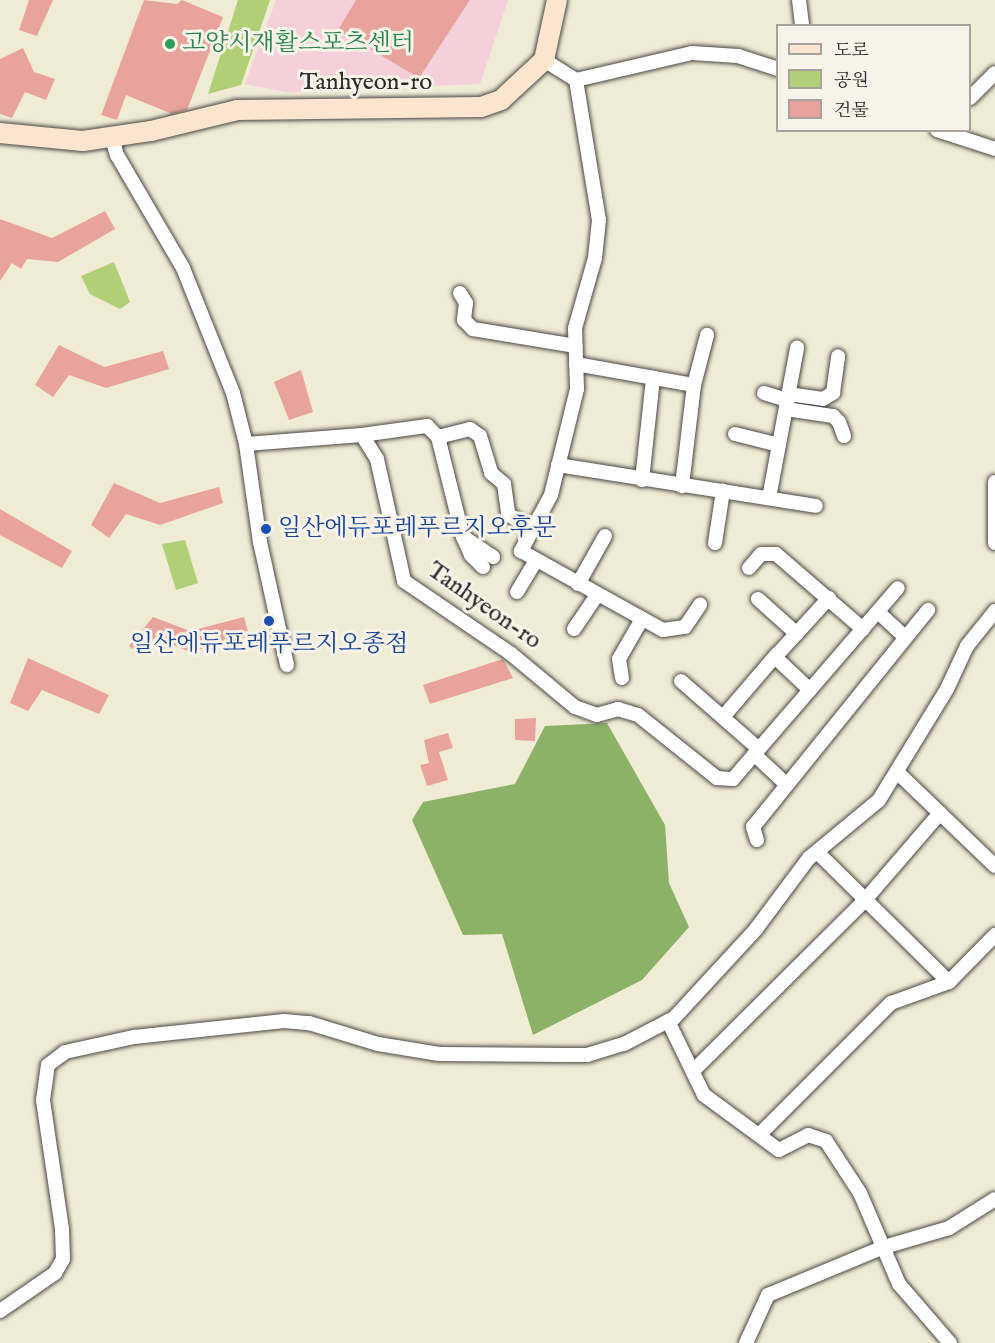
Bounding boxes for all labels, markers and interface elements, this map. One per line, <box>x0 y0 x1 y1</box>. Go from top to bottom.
legend <box>776 24 971 132</box>
place label: 고양시재활스포츠센터 <box>182 30 414 58</box>
marker: 고양시재활스포츠센터 <box>163 37 177 51</box>
text: 도로 <box>834 40 869 63</box>
street label: Tanhyeon-ro <box>300 69 432 97</box>
text: 공원 <box>834 70 869 93</box>
text: 건물 <box>834 100 869 123</box>
place label: 일산에듀포레푸르지오후문 <box>278 515 556 543</box>
marker: 일산에듀포레푸르지오후문 <box>259 522 273 536</box>
street label: Tanhyeon-ro <box>422 556 546 656</box>
marker: 일산에듀포레푸르지오종점 <box>262 614 276 628</box>
place label: 일산에듀포레푸르지오종점 <box>130 631 408 659</box>

